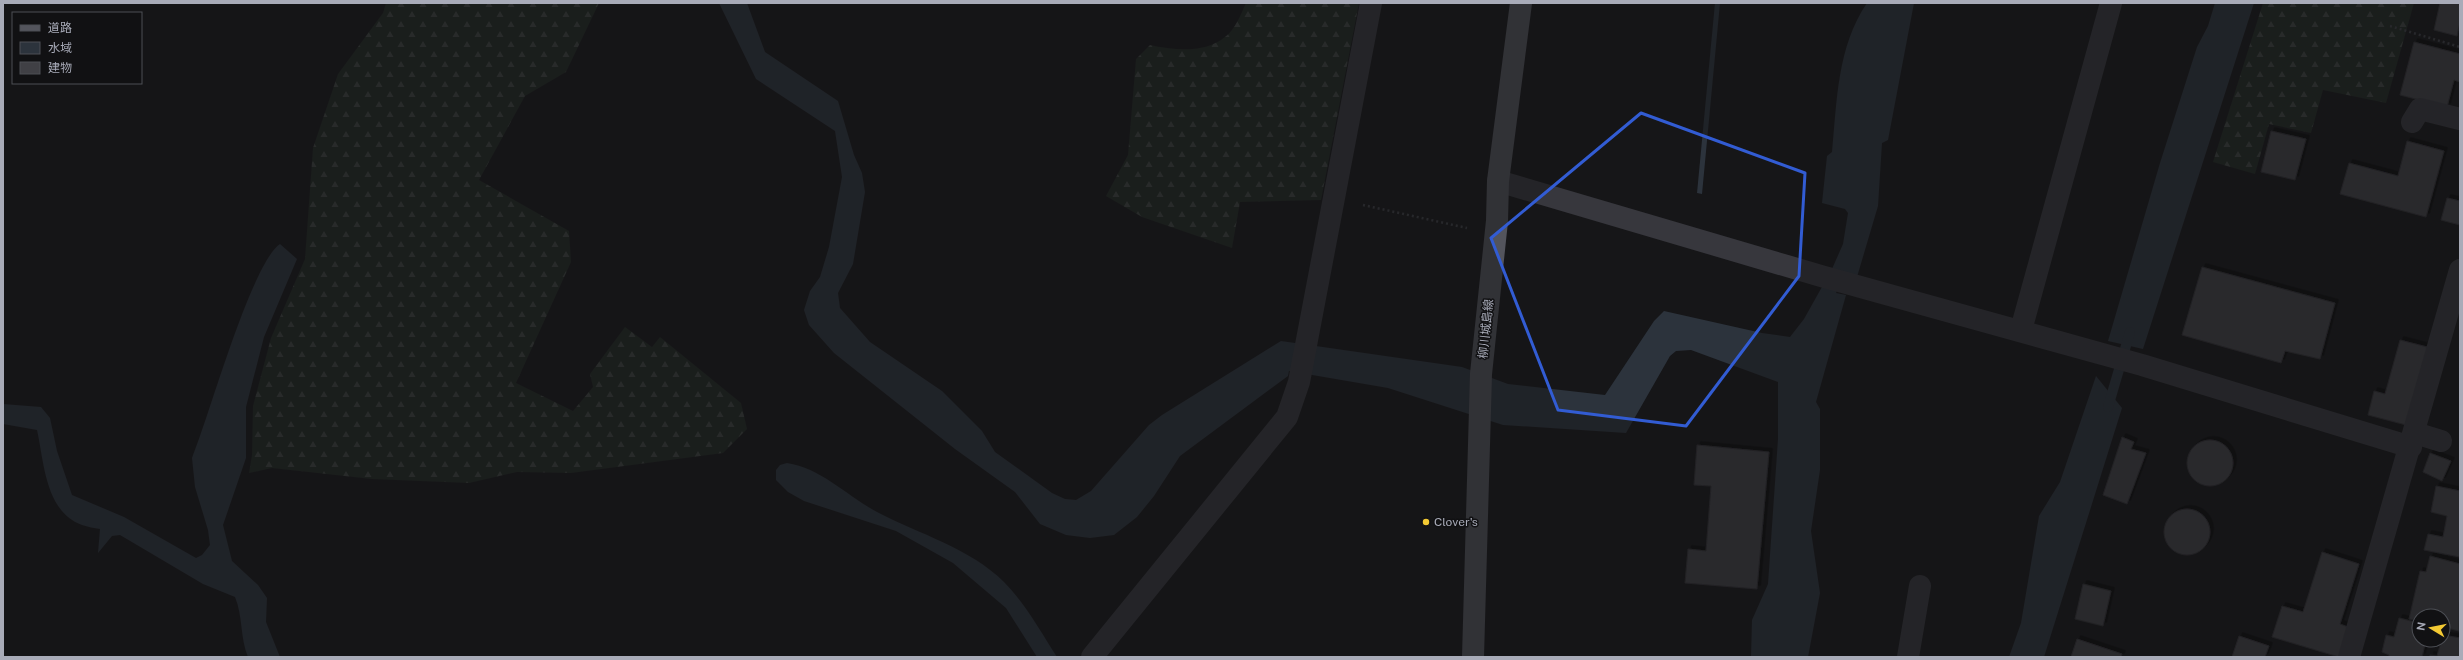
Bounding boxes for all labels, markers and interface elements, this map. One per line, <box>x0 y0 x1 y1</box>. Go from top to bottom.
legend <box>12 12 142 84</box>
text: 道路 <box>48 21 72 35</box>
text: 水域 <box>48 41 72 55</box>
text: 建物 <box>48 61 72 75</box>
street label: 柳川城島線 <box>1476 298 1496 360</box>
place label: Clover's <box>1434 515 1478 529</box>
marker: Clover's <box>1421 517 1431 527</box>
north arrow <box>2411 608 2451 648</box>
text: N <box>2414 621 2428 632</box>

